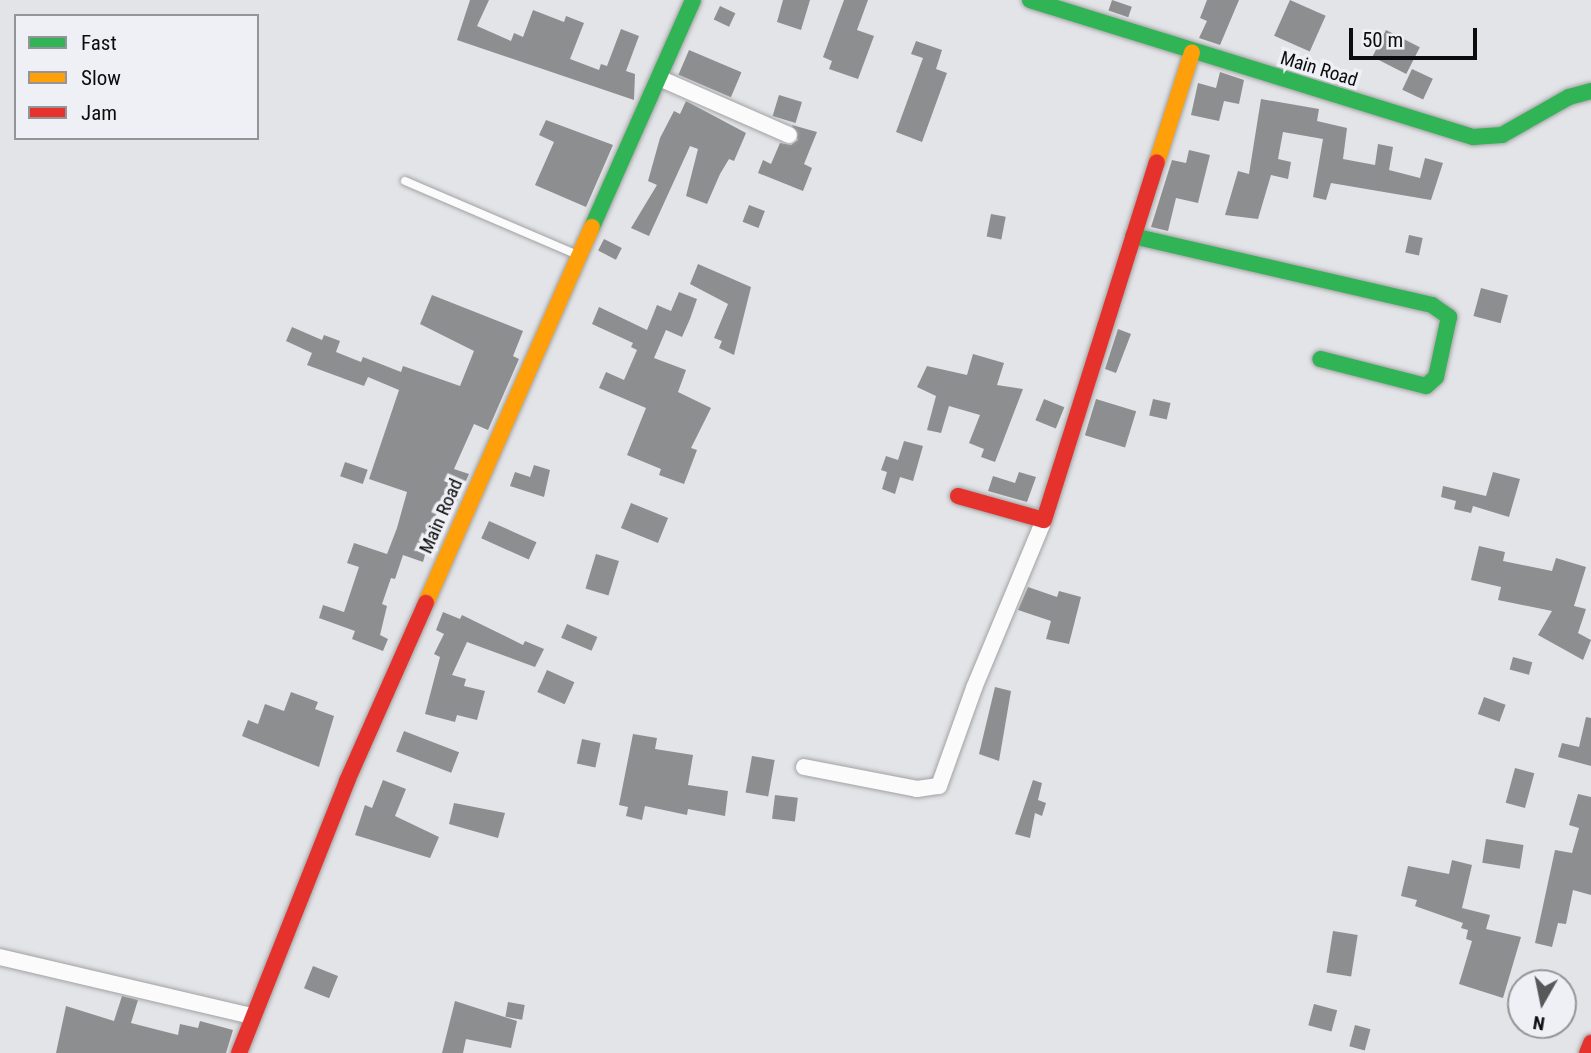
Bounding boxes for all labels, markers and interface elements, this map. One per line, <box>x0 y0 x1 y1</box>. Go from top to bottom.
legend <box>14 14 259 140</box>
scale bar <box>1353 14 1481 58</box>
text: 50 m <box>1362 28 1403 52</box>
text: Fast <box>81 31 117 55</box>
street label: Main Road <box>1278 46 1360 92</box>
text: Slow <box>81 66 121 90</box>
text: Jam <box>81 101 117 125</box>
street label: Main Road <box>414 475 468 557</box>
north arrow <box>1507 969 1577 1039</box>
text: N <box>1531 1011 1547 1036</box>

